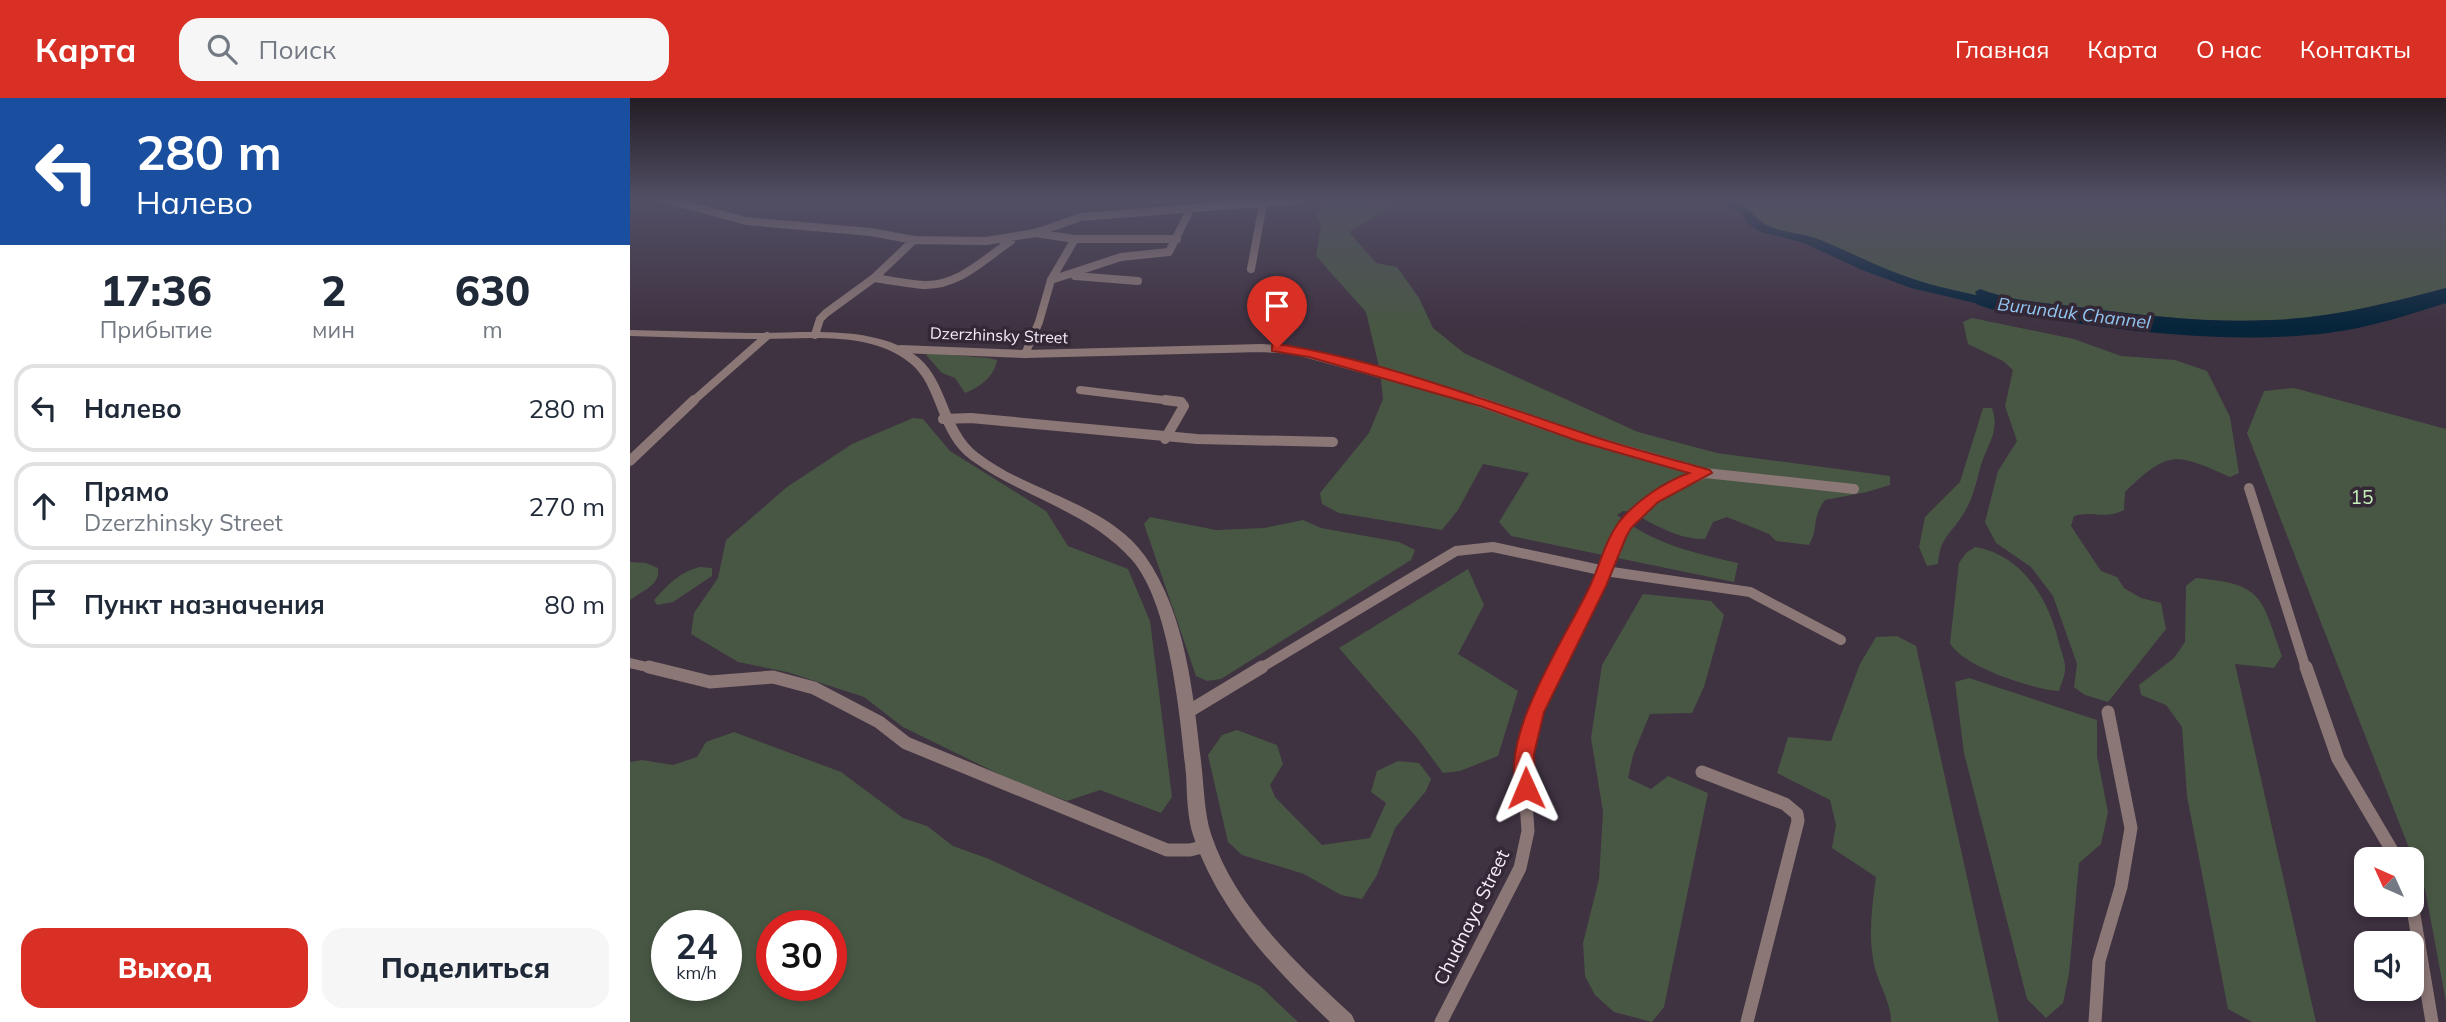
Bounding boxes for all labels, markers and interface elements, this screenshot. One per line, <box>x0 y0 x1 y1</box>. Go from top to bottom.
search box <box>179 18 669 81</box>
text: Карта <box>35 29 137 70</box>
icon: search <box>203 30 241 68</box>
text: Поиск <box>259 33 336 66</box>
text: Главная <box>1955 34 2049 64</box>
text: Карта <box>2087 34 2158 64</box>
text: О нас <box>2196 34 2262 64</box>
text: Контакты <box>2300 34 2411 64</box>
text: 280 m <box>136 121 282 182</box>
icon: left <box>21 126 112 217</box>
text: Налево <box>136 182 253 222</box>
text: 17:36 <box>100 264 212 317</box>
text: 2 <box>321 264 346 317</box>
text: 630 <box>455 264 530 317</box>
pin <box>1247 276 1307 348</box>
icon: arrive <box>1258 287 1296 325</box>
water label: Burunduk Channel <box>1996 292 2153 334</box>
text: Прибытие <box>100 315 212 344</box>
text: мин <box>312 315 355 344</box>
text: m <box>482 315 503 344</box>
street label: Dzerzhinsky Street <box>930 323 1069 347</box>
icon: left <box>25 389 63 427</box>
text: Налево <box>84 392 182 425</box>
text: 280 m <box>529 392 605 425</box>
text: Прямо <box>84 475 169 508</box>
park label: 15 <box>2351 485 2373 509</box>
icon: ahead <box>25 487 63 525</box>
text: 270 m <box>529 490 605 523</box>
text: Dzerzhinsky Street <box>84 508 283 537</box>
icon: arrive <box>25 585 63 623</box>
text: Пункт назначения <box>84 588 325 621</box>
text: 80 m <box>544 588 605 621</box>
position arrow <box>1489 751 1563 825</box>
street label: Chudnaya Street <box>1428 845 1514 989</box>
north arrow <box>2354 847 2424 917</box>
map controls <box>2354 847 2424 1001</box>
speed limit sign: 30 <box>756 910 847 1001</box>
text: 24 <box>675 924 718 968</box>
button: Выход <box>21 928 308 1008</box>
button: Поделиться <box>322 928 609 1008</box>
button: sound <box>2354 931 2424 1001</box>
text: km/h <box>676 961 717 984</box>

